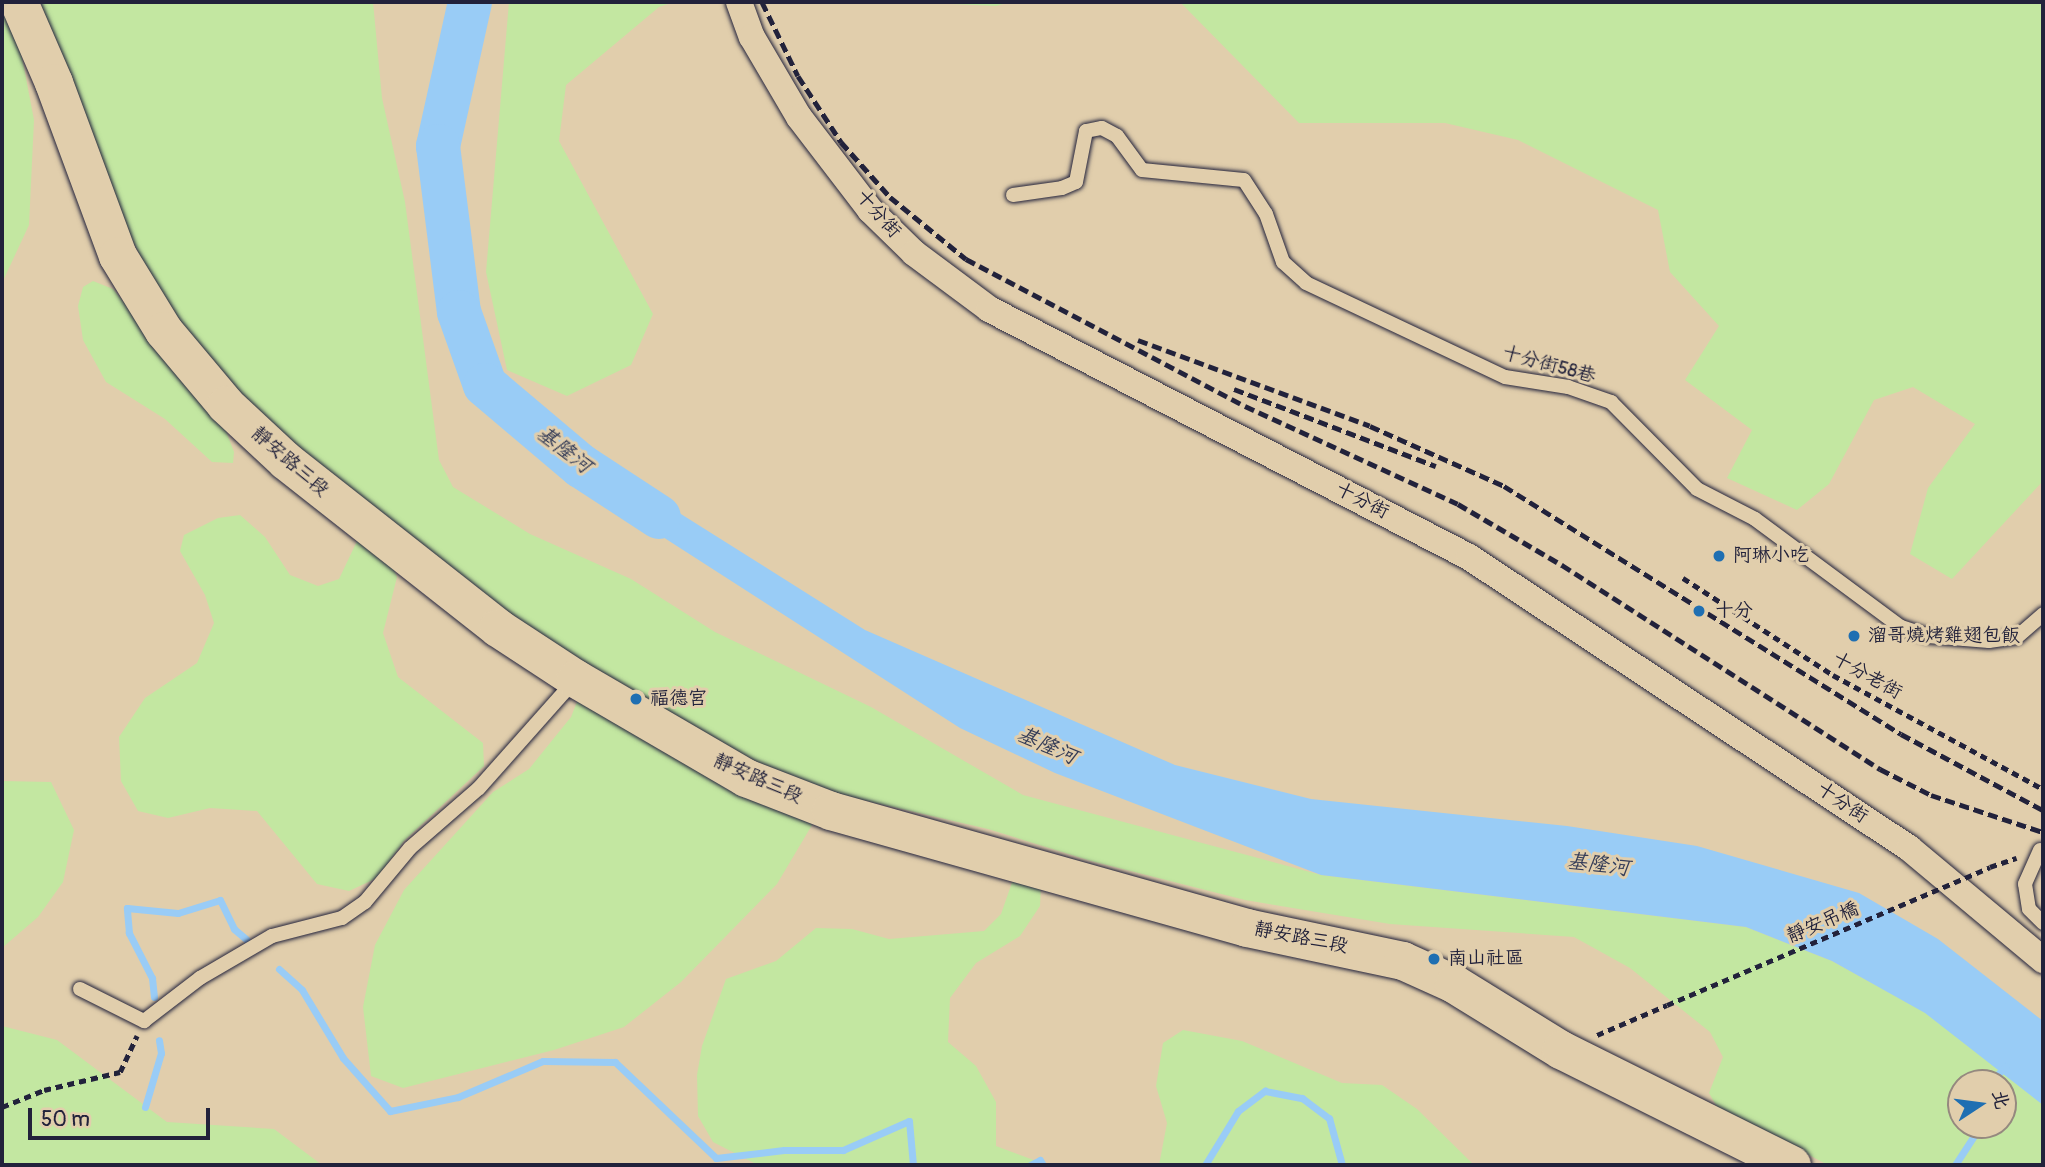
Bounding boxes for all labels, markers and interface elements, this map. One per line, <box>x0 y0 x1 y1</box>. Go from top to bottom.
street label: 十分街 <box>850 185 906 243</box>
street label: 十分街58巷 <box>1500 342 1598 388</box>
water label: 基隆河 <box>531 421 597 479</box>
street label: 靜安路三段 <box>247 422 333 502</box>
street label: 十分街 <box>1331 478 1393 524</box>
place label: 阿琳小吃 <box>1733 545 1809 567</box>
marker: 阿琳小吃 <box>1711 548 1727 564</box>
place label: 十分 <box>1715 600 1753 622</box>
marker: 十分 <box>1689 601 1709 621</box>
place label: 溜哥燒烤雞翅包飯 <box>1868 625 2020 647</box>
marker: 溜哥燒烤雞翅包飯 <box>1846 628 1862 644</box>
street label: 十分老街 <box>1828 648 1906 704</box>
place label: 福德宮 <box>650 688 707 710</box>
marker: 福德宮 <box>628 691 644 707</box>
water label: 基隆河 <box>1013 722 1081 770</box>
street label: 靜安路三段 <box>710 749 806 809</box>
street label: 十分街 <box>1812 778 1872 828</box>
water label: 基隆河 <box>1565 849 1631 881</box>
street label: 靜安吊橋 <box>1784 898 1862 948</box>
street label: 靜安路三段 <box>1252 918 1350 958</box>
place label: 南山社區 <box>1448 948 1524 970</box>
marker: 南山社區 <box>1426 951 1442 967</box>
north arrow <box>1947 1069 2017 1139</box>
text: 北 <box>1987 1088 2014 1112</box>
scale bar <box>32 1094 214 1138</box>
text: 50 m <box>41 1106 90 1133</box>

